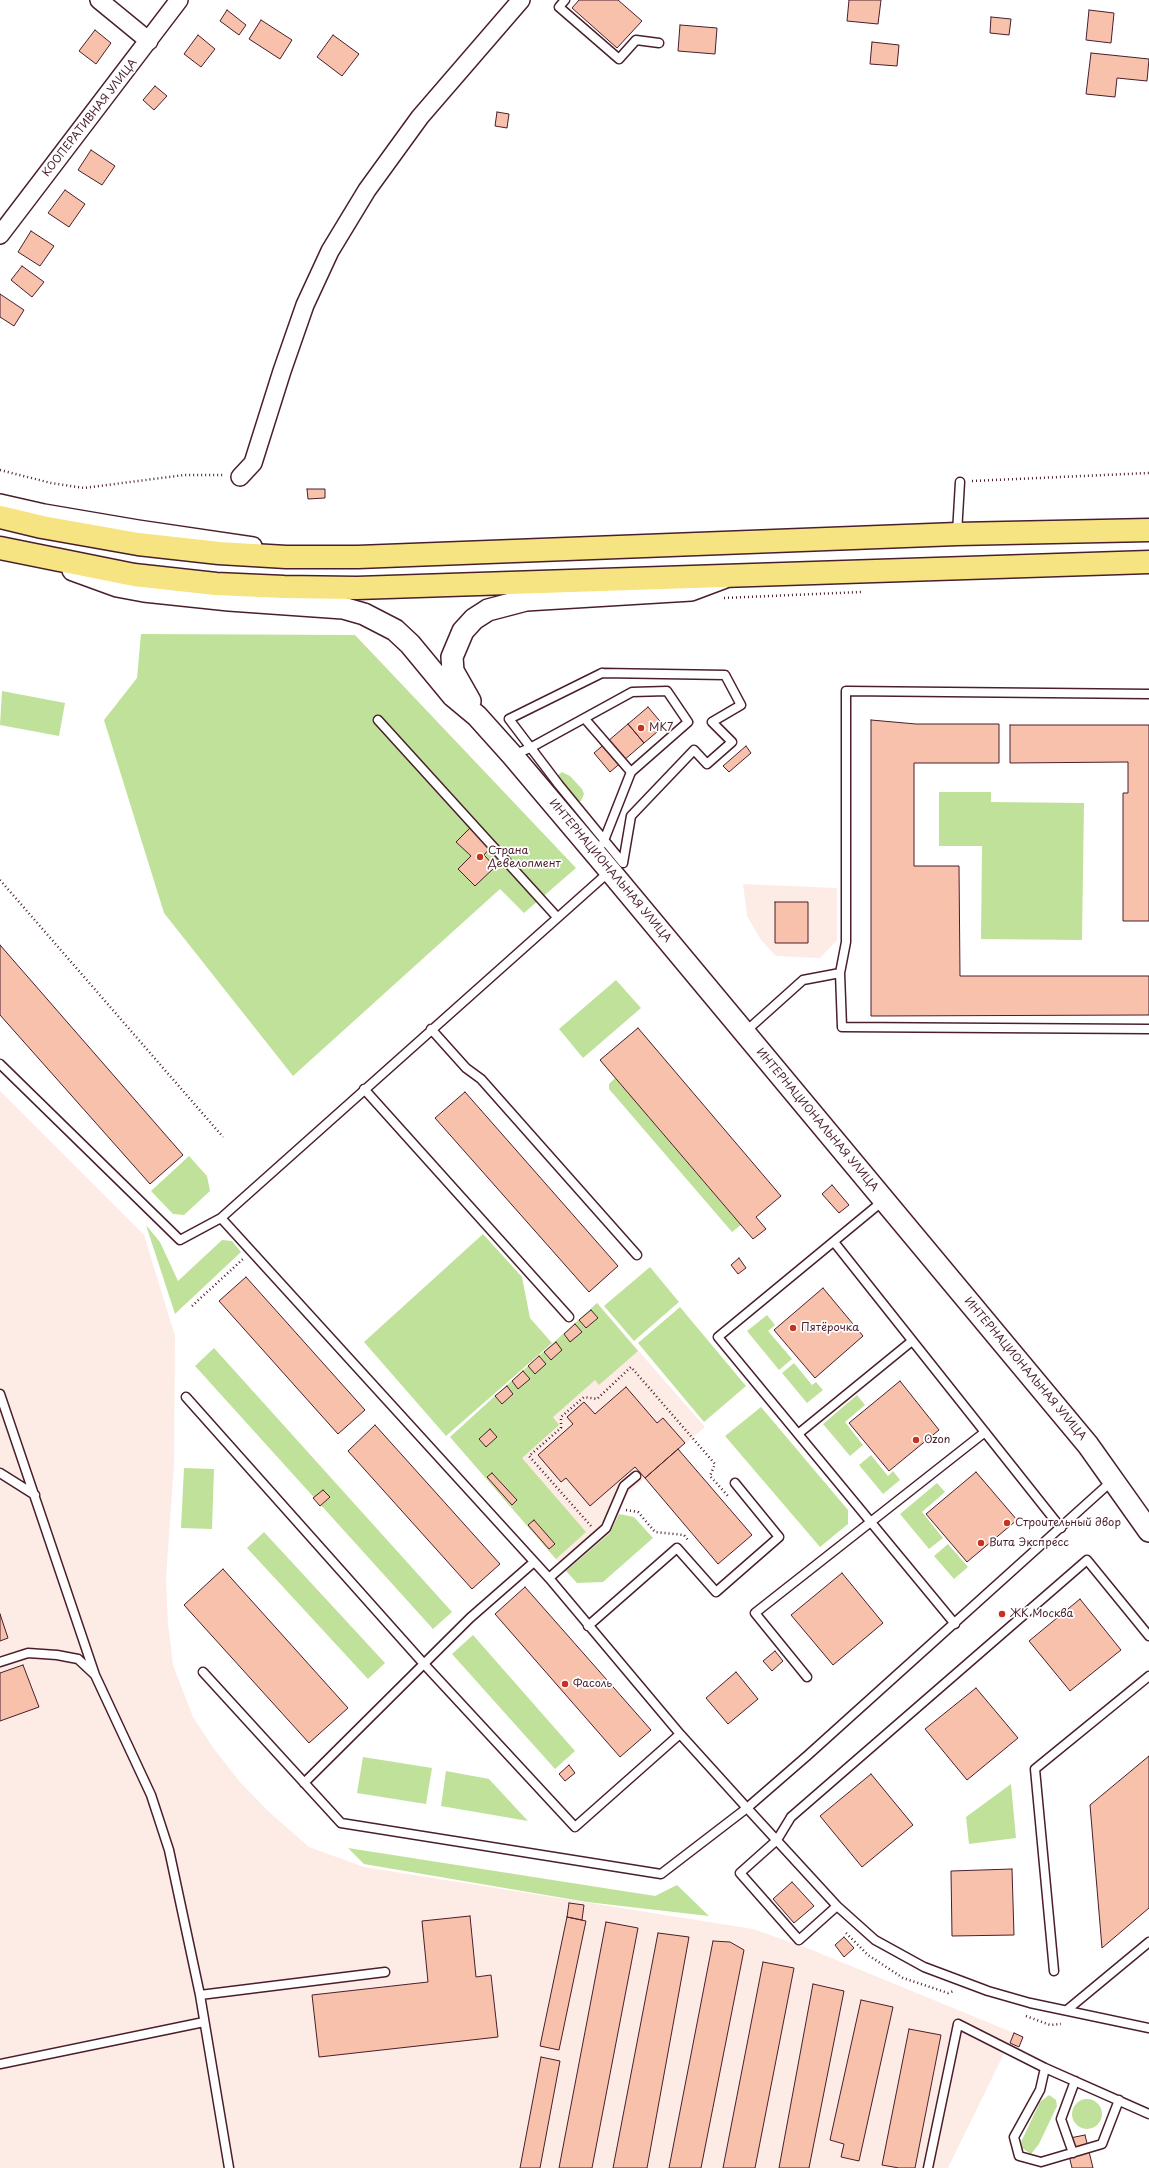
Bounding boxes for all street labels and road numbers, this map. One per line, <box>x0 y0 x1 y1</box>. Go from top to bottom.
street label: КООПЕРАТИВНАЯ УЛИЦА <box>40 56 140 180</box>
street label: ИНТЕРНАЦИОНАЛЬНАЯ УЛИЦА <box>546 797 674 945</box>
street label: ИНТЕРНАЦИОНАЛЬНАЯ УЛИЦА <box>753 1046 881 1194</box>
street label: ИНТЕРНАЦИОНАЛЬНАЯ УЛИЦА <box>961 1295 1089 1443</box>

